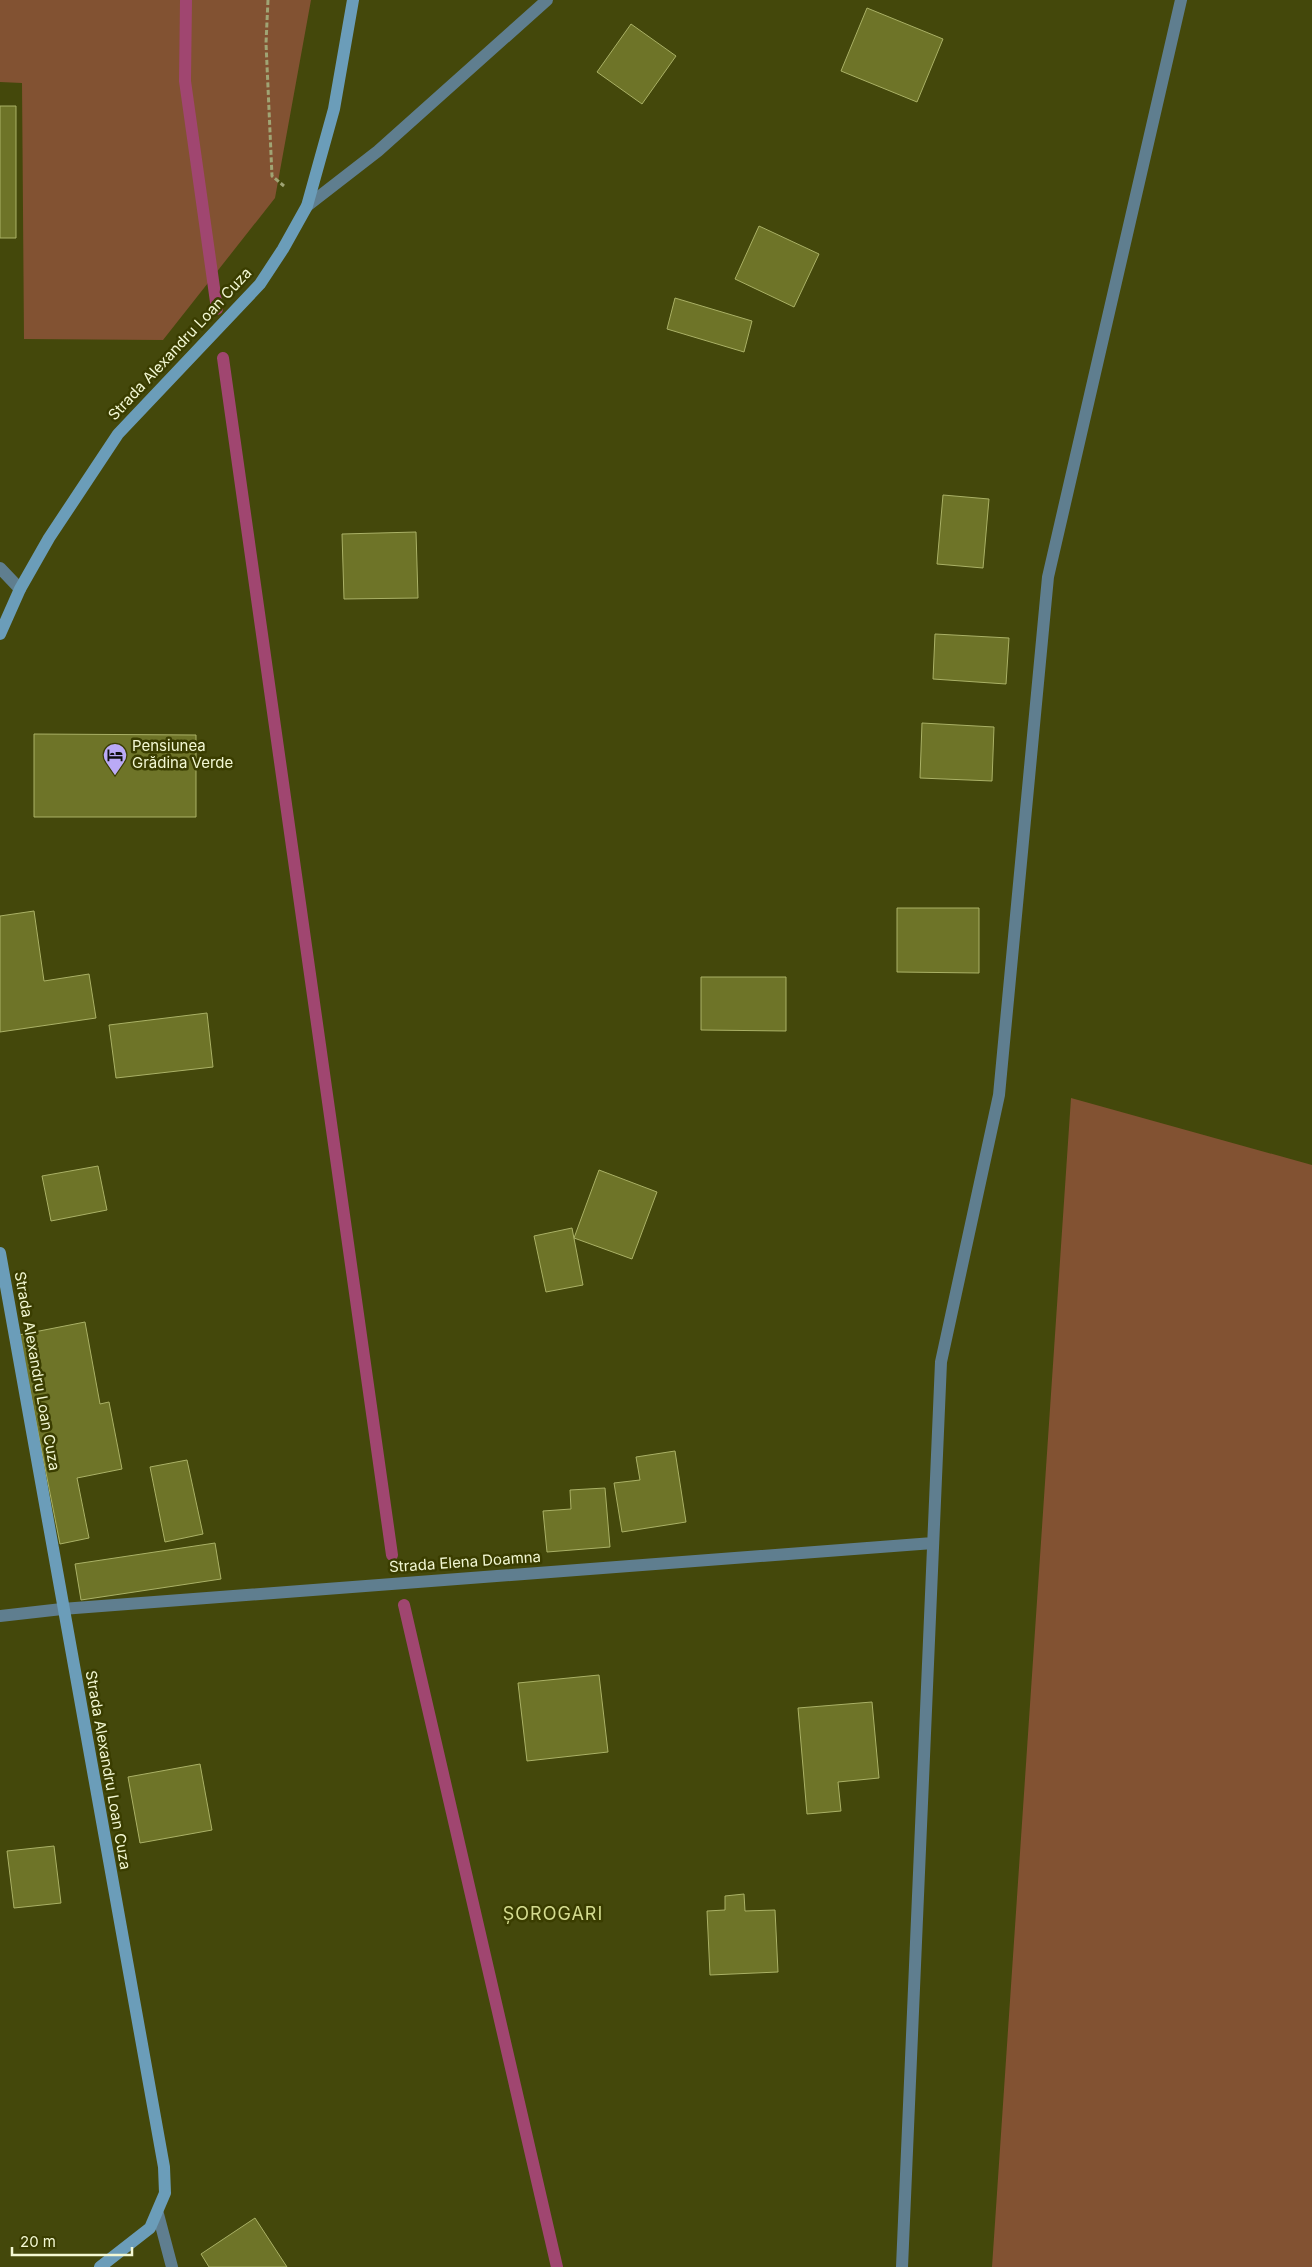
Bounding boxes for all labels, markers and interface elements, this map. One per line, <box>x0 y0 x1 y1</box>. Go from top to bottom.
street label: Strada Alexandru Loan Cuza <box>104 263 255 424</box>
place label: Pensiunea Grădina Verde <box>132 736 233 772</box>
hotel icon: Pensiunea Grădina Verde <box>102 742 128 776</box>
street label: Strada Alexandru Loan Cuza <box>11 1270 64 1472</box>
street label: Strada Elena Doamna <box>388 1547 542 1576</box>
street label: Strada Alexandru Loan Cuza <box>82 1669 135 1871</box>
district label: ȘOROGARI <box>503 1903 603 1925</box>
scale bar <box>12 2224 132 2256</box>
text: 20 m <box>20 2232 56 2251</box>

